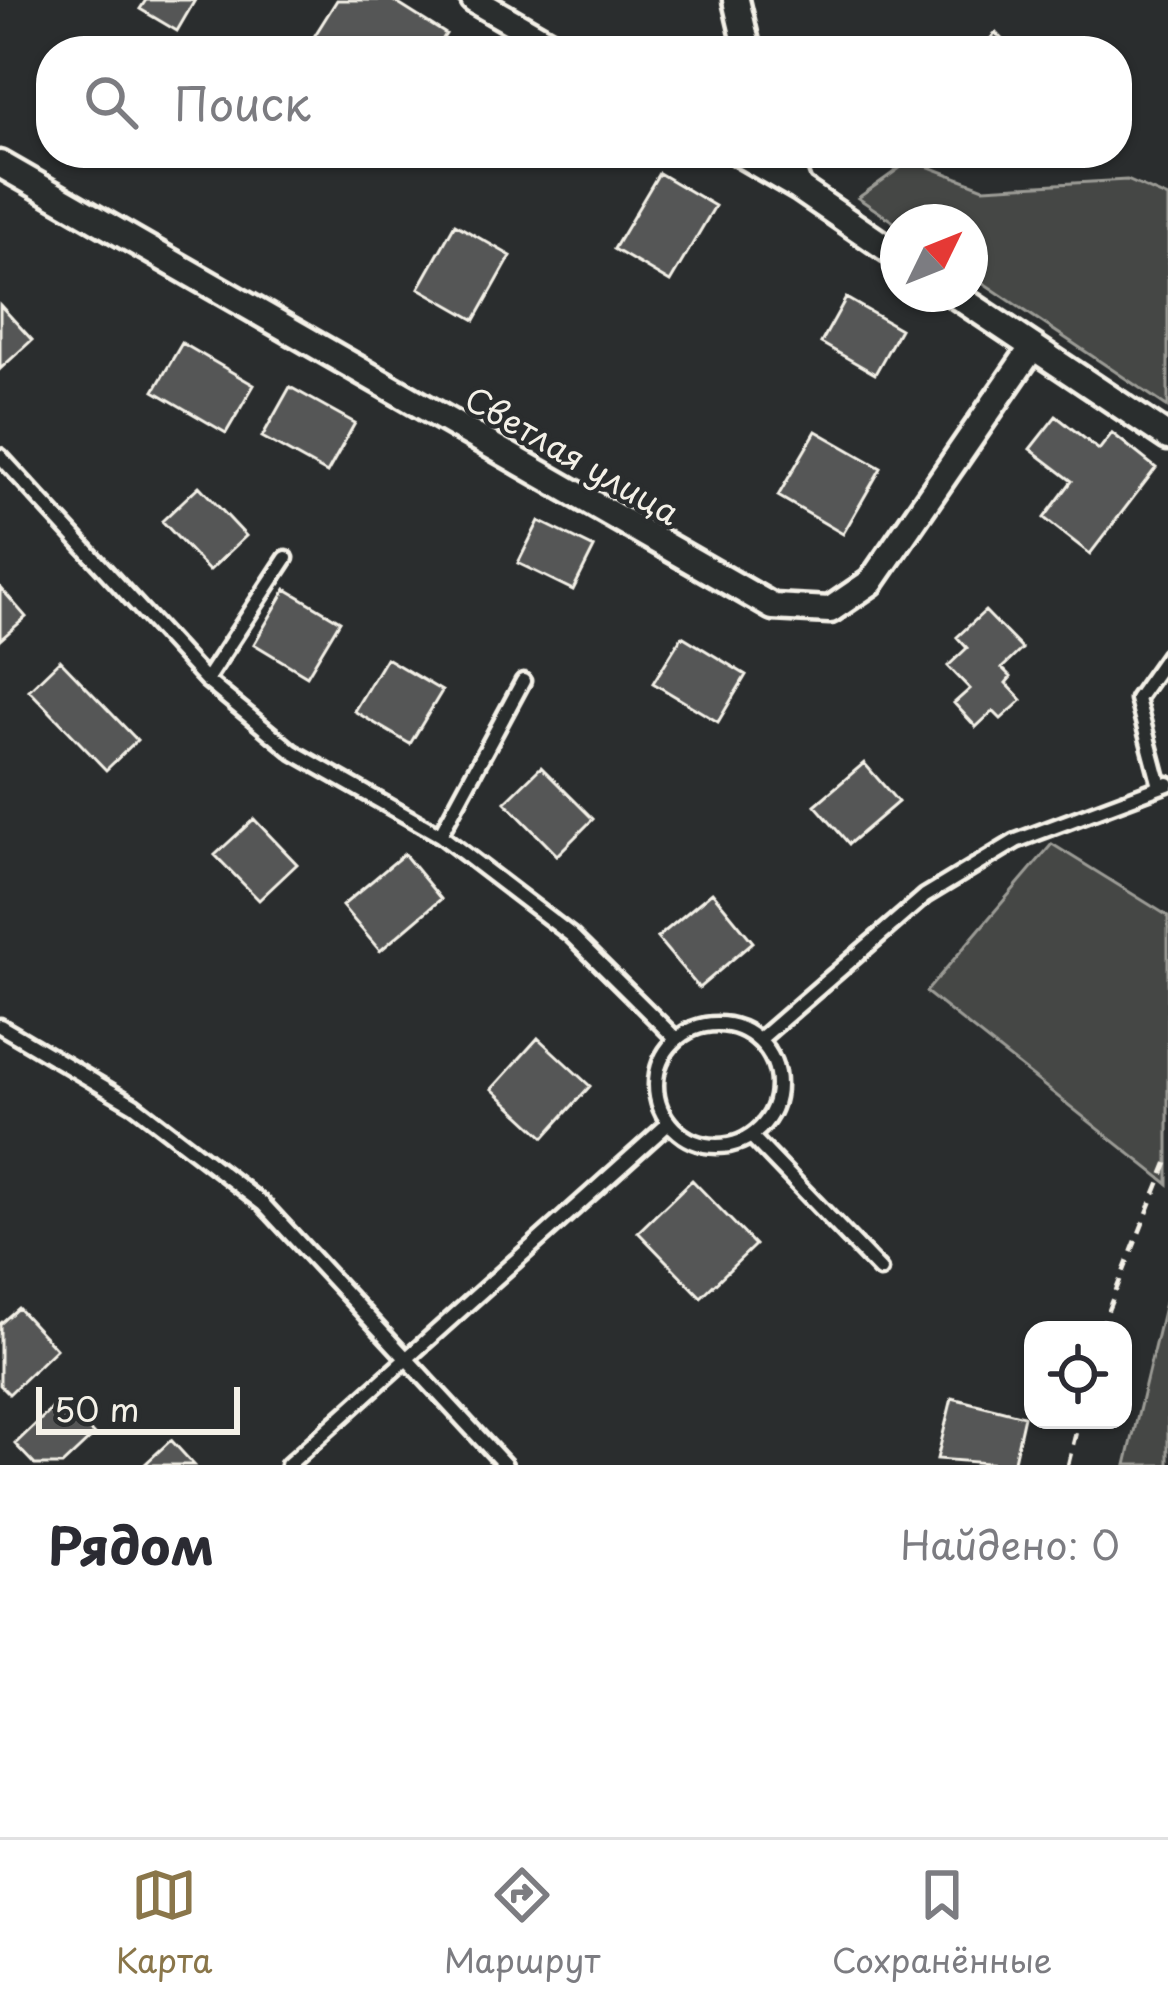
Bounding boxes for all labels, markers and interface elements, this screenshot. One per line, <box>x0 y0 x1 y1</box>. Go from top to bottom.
search box <box>36 36 1132 168</box>
text: Поиск <box>174 68 311 136</box>
icon: search <box>78 69 144 135</box>
north arrow <box>880 204 988 312</box>
street label: Светлая улица <box>456 372 690 536</box>
map controls <box>1024 1321 1132 1429</box>
button: locate <box>1024 1321 1132 1429</box>
scale bar <box>36 1381 240 1434</box>
text: 50 m <box>54 1383 140 1433</box>
text: Рядом <box>48 1505 214 1582</box>
text: Найдено: 0 <box>900 1514 1120 1573</box>
tab: Карта <box>116 1862 213 1984</box>
tab: Маршрут <box>444 1862 600 1984</box>
tab: Сохранённые <box>832 1862 1052 1984</box>

